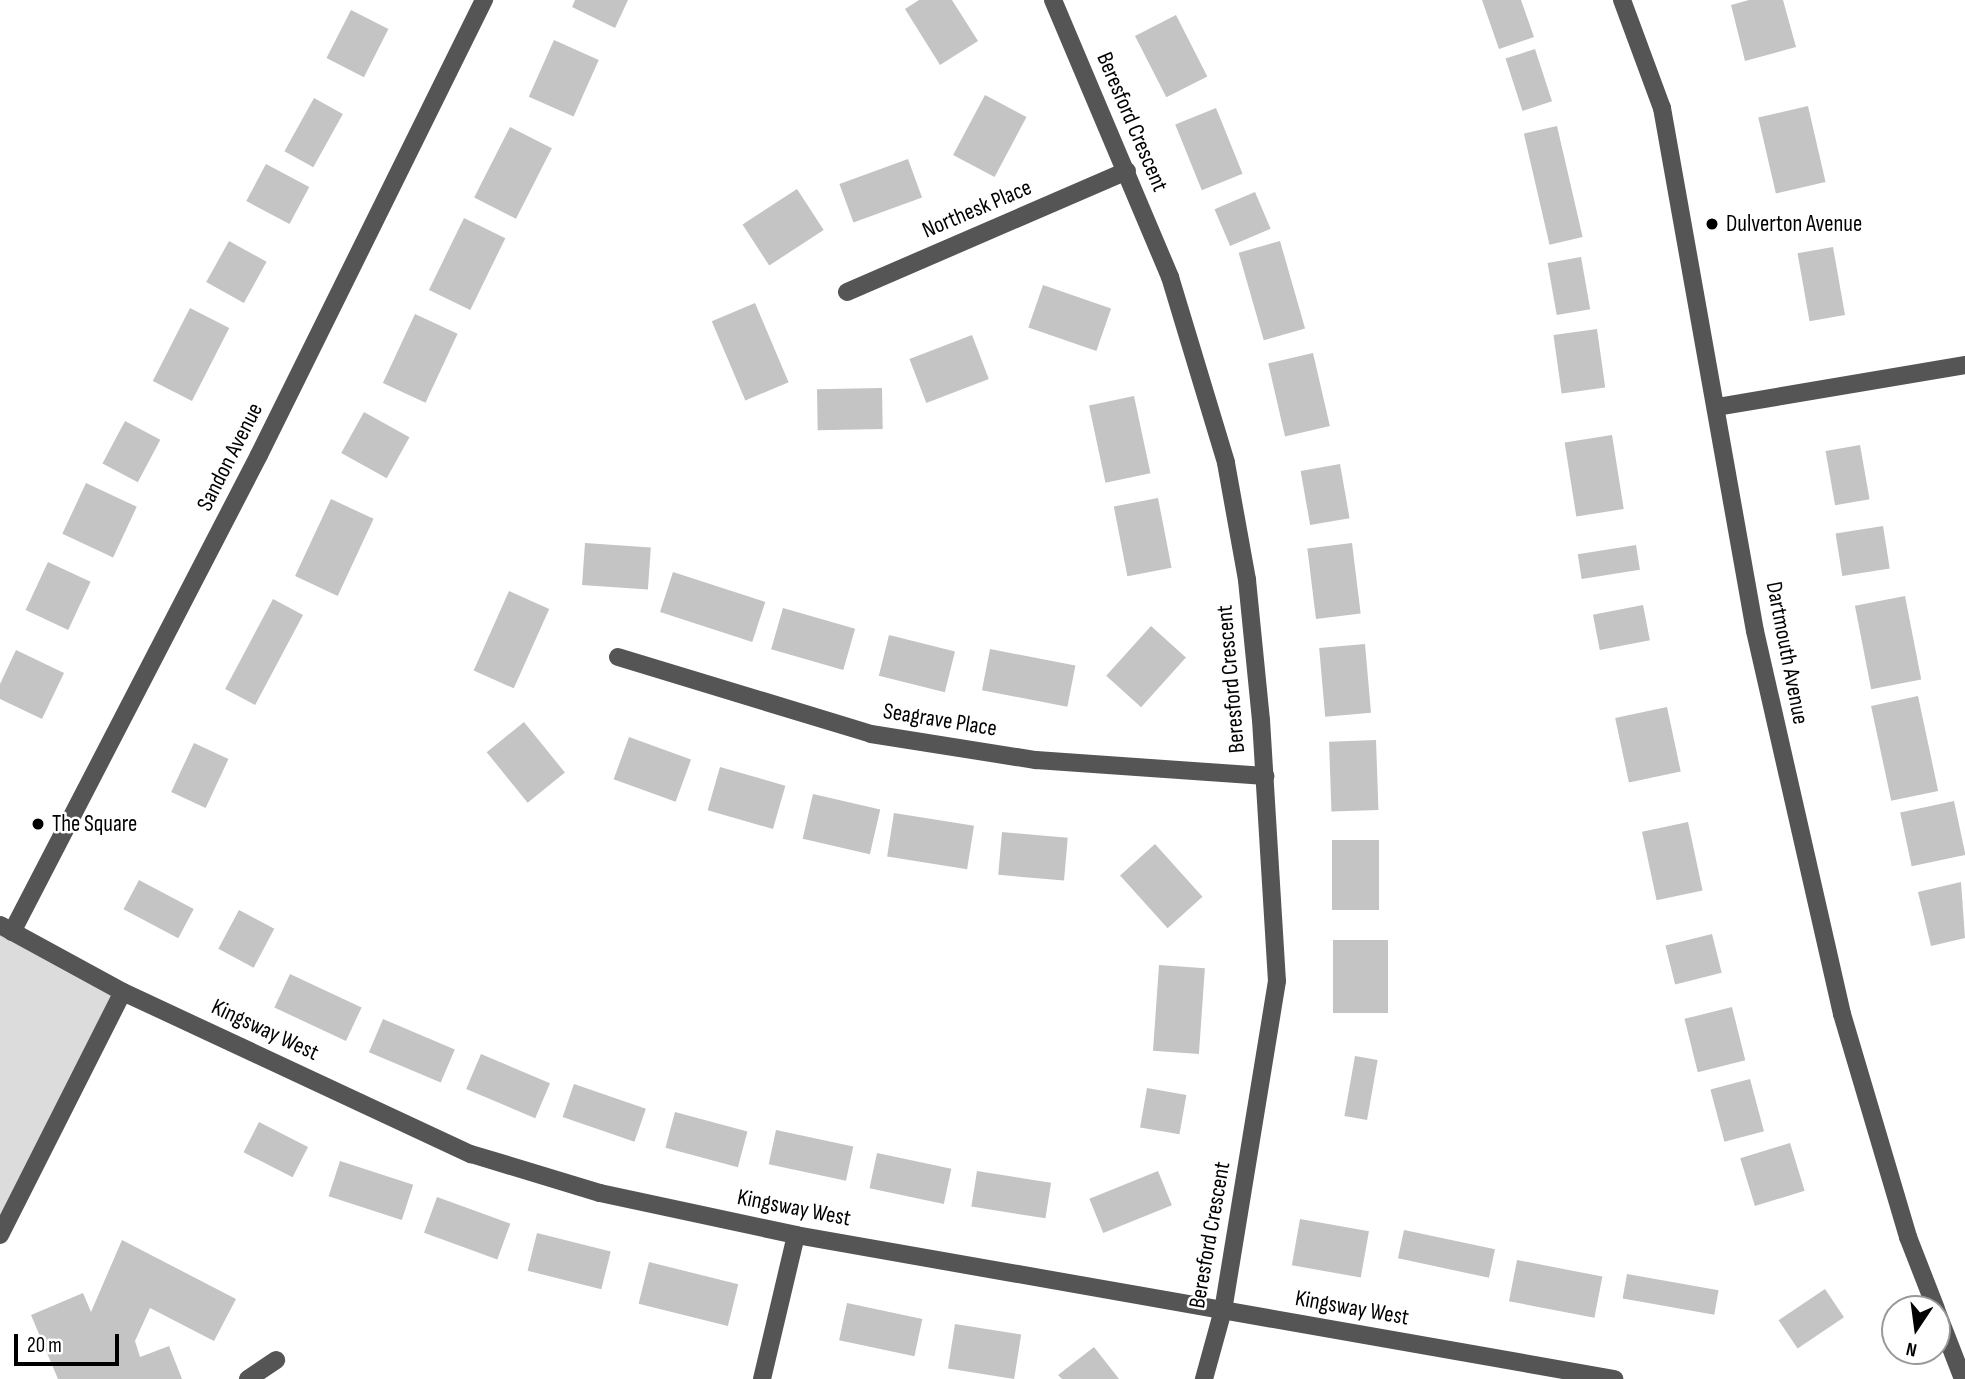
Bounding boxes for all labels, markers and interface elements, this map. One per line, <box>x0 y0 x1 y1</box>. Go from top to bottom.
street label: Beresford Crescent <box>1090 48 1174 196</box>
street label: Northesk Place <box>918 174 1036 244</box>
place label: Dulverton Avenue <box>1726 210 1862 238</box>
marker: Dulverton Avenue <box>1704 216 1720 232</box>
street label: Sandon Avenue <box>191 398 269 516</box>
street label: Dartmouth Avenue <box>1760 579 1814 727</box>
street label: Beresford Crescent <box>1211 604 1251 754</box>
street label: Seagrave Place <box>881 697 999 743</box>
place label: The Square <box>52 810 137 838</box>
marker: The Square <box>30 816 46 832</box>
street label: Kingsway West <box>207 993 323 1067</box>
street label: Beresford Crescent <box>1184 1159 1236 1311</box>
street label: Kingsway West <box>735 1183 853 1233</box>
street label: Kingsway West <box>1293 1284 1411 1332</box>
north arrow <box>1881 1295 1951 1365</box>
scale bar <box>18 1320 122 1364</box>
text: 20 m <box>27 1333 62 1358</box>
text: N <box>1904 1337 1919 1361</box>

